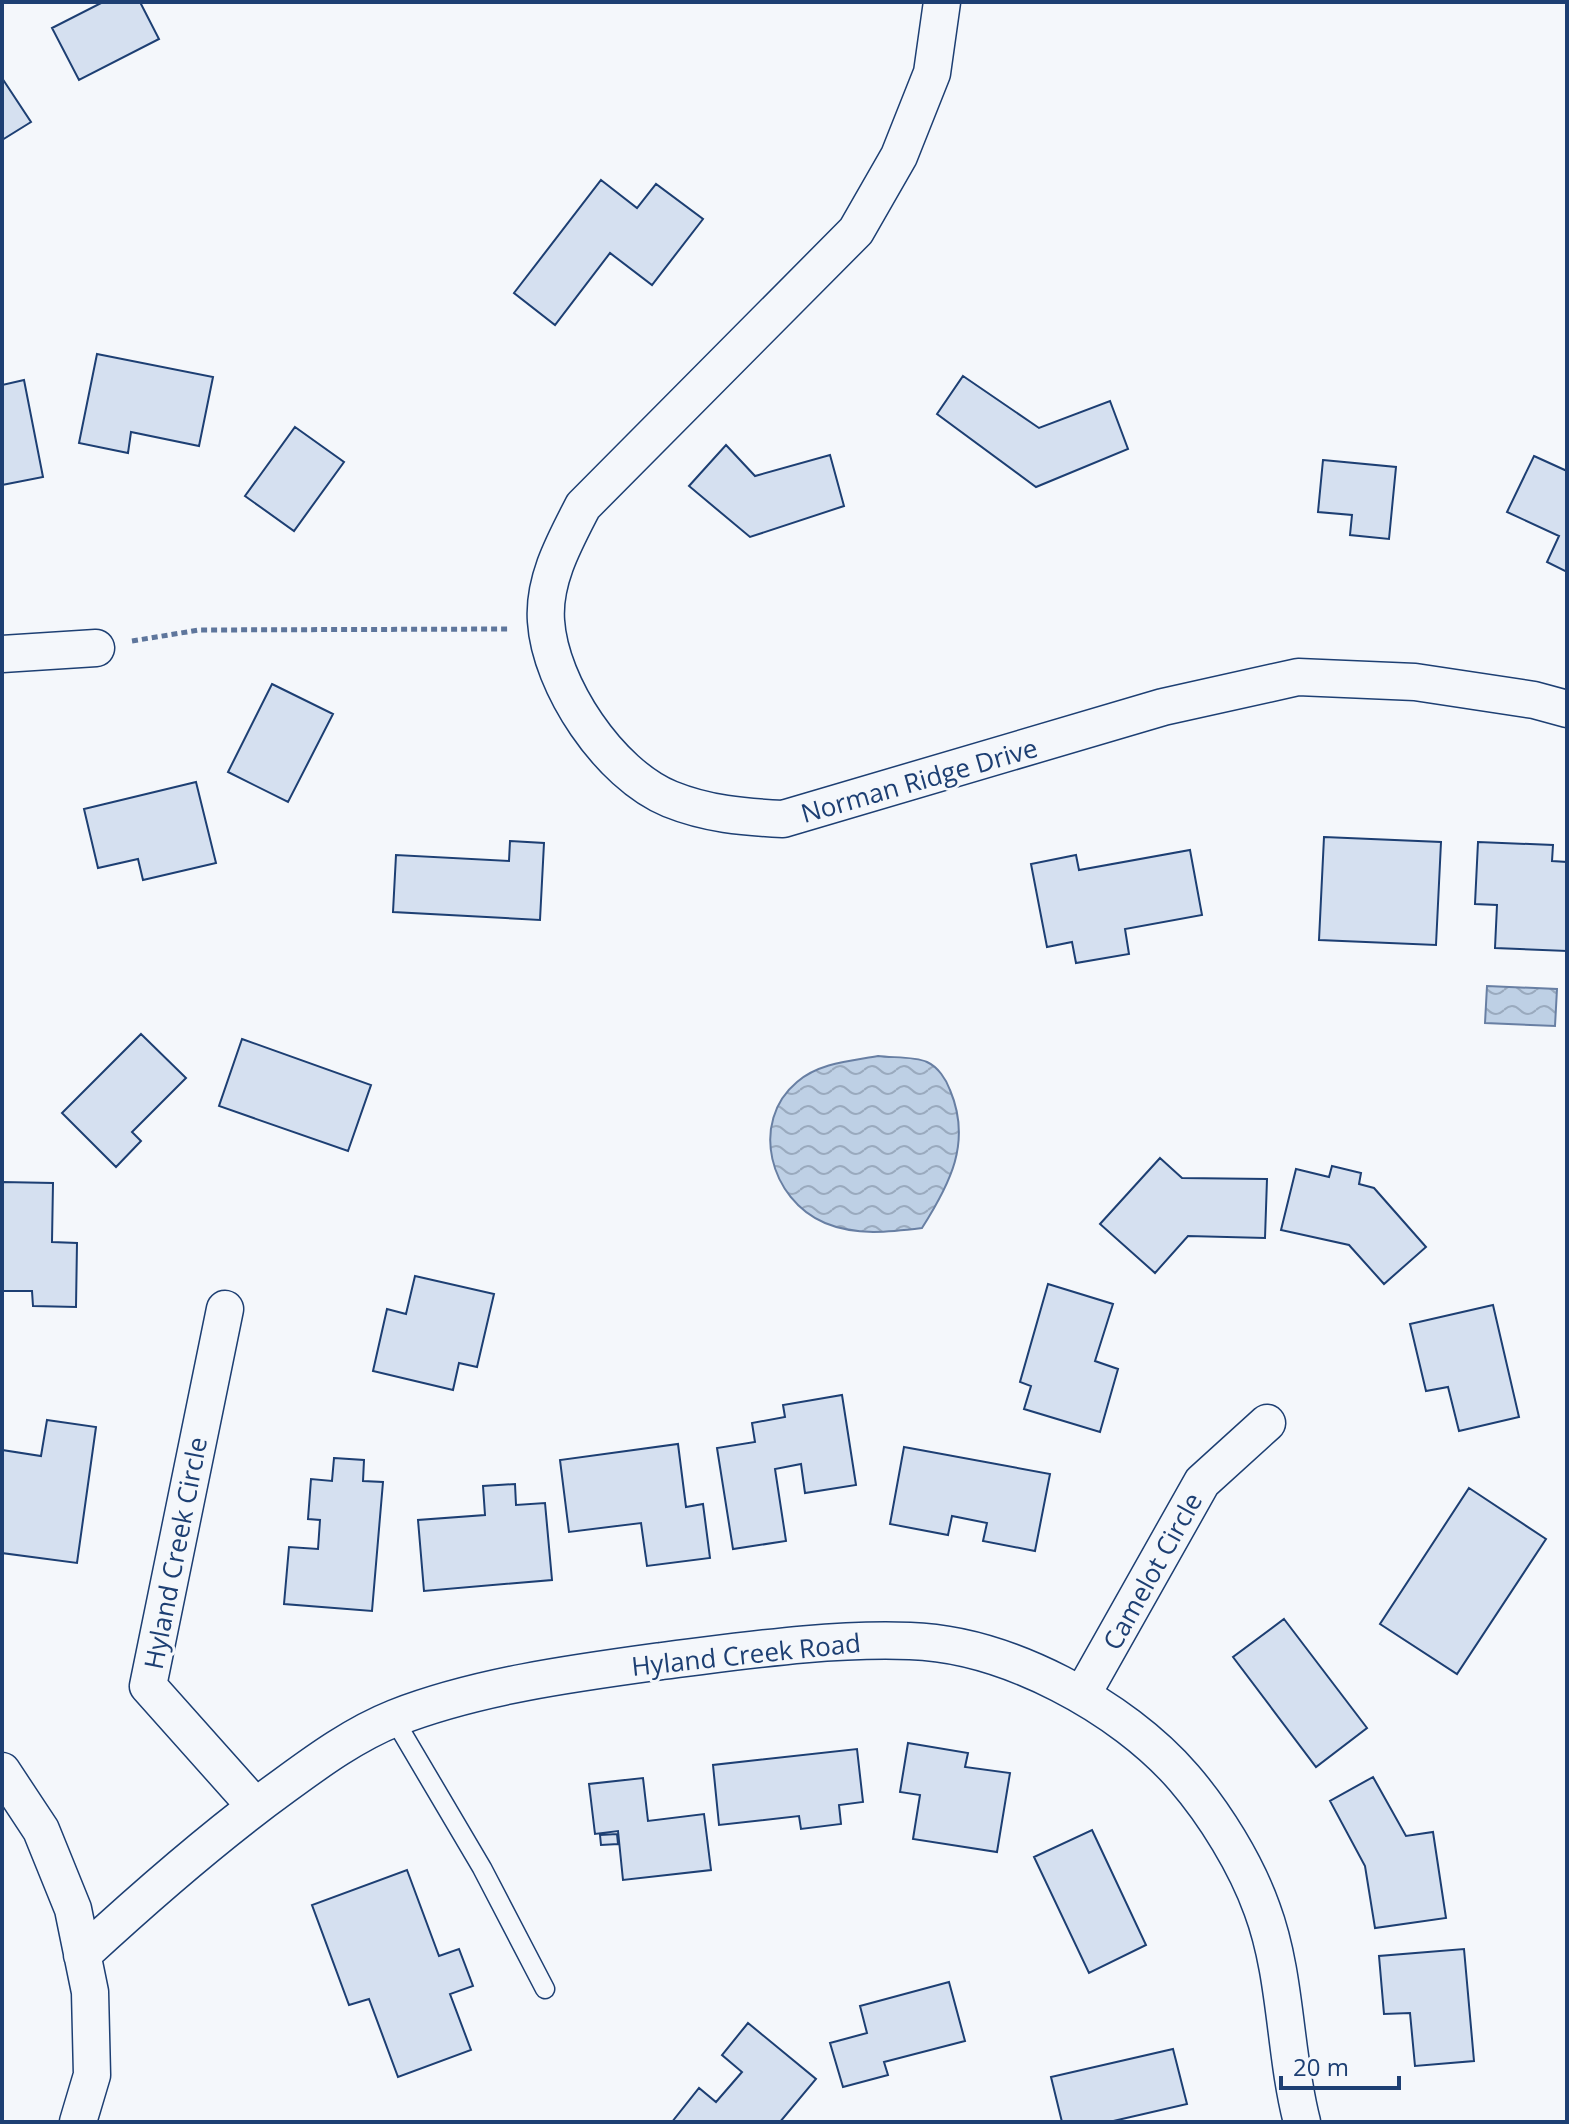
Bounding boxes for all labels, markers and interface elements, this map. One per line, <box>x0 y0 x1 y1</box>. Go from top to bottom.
street label: Norman Ridge Drive <box>796 729 1042 831</box>
street label: Hyland Creek Circle <box>135 1434 215 1672</box>
street label: Camelot Circle <box>1094 1486 1210 1656</box>
street label: Hyland Creek Road <box>630 1624 862 1684</box>
scale bar <box>1281 2040 1399 2090</box>
text: 20 m <box>1293 2050 1349 2083</box>

